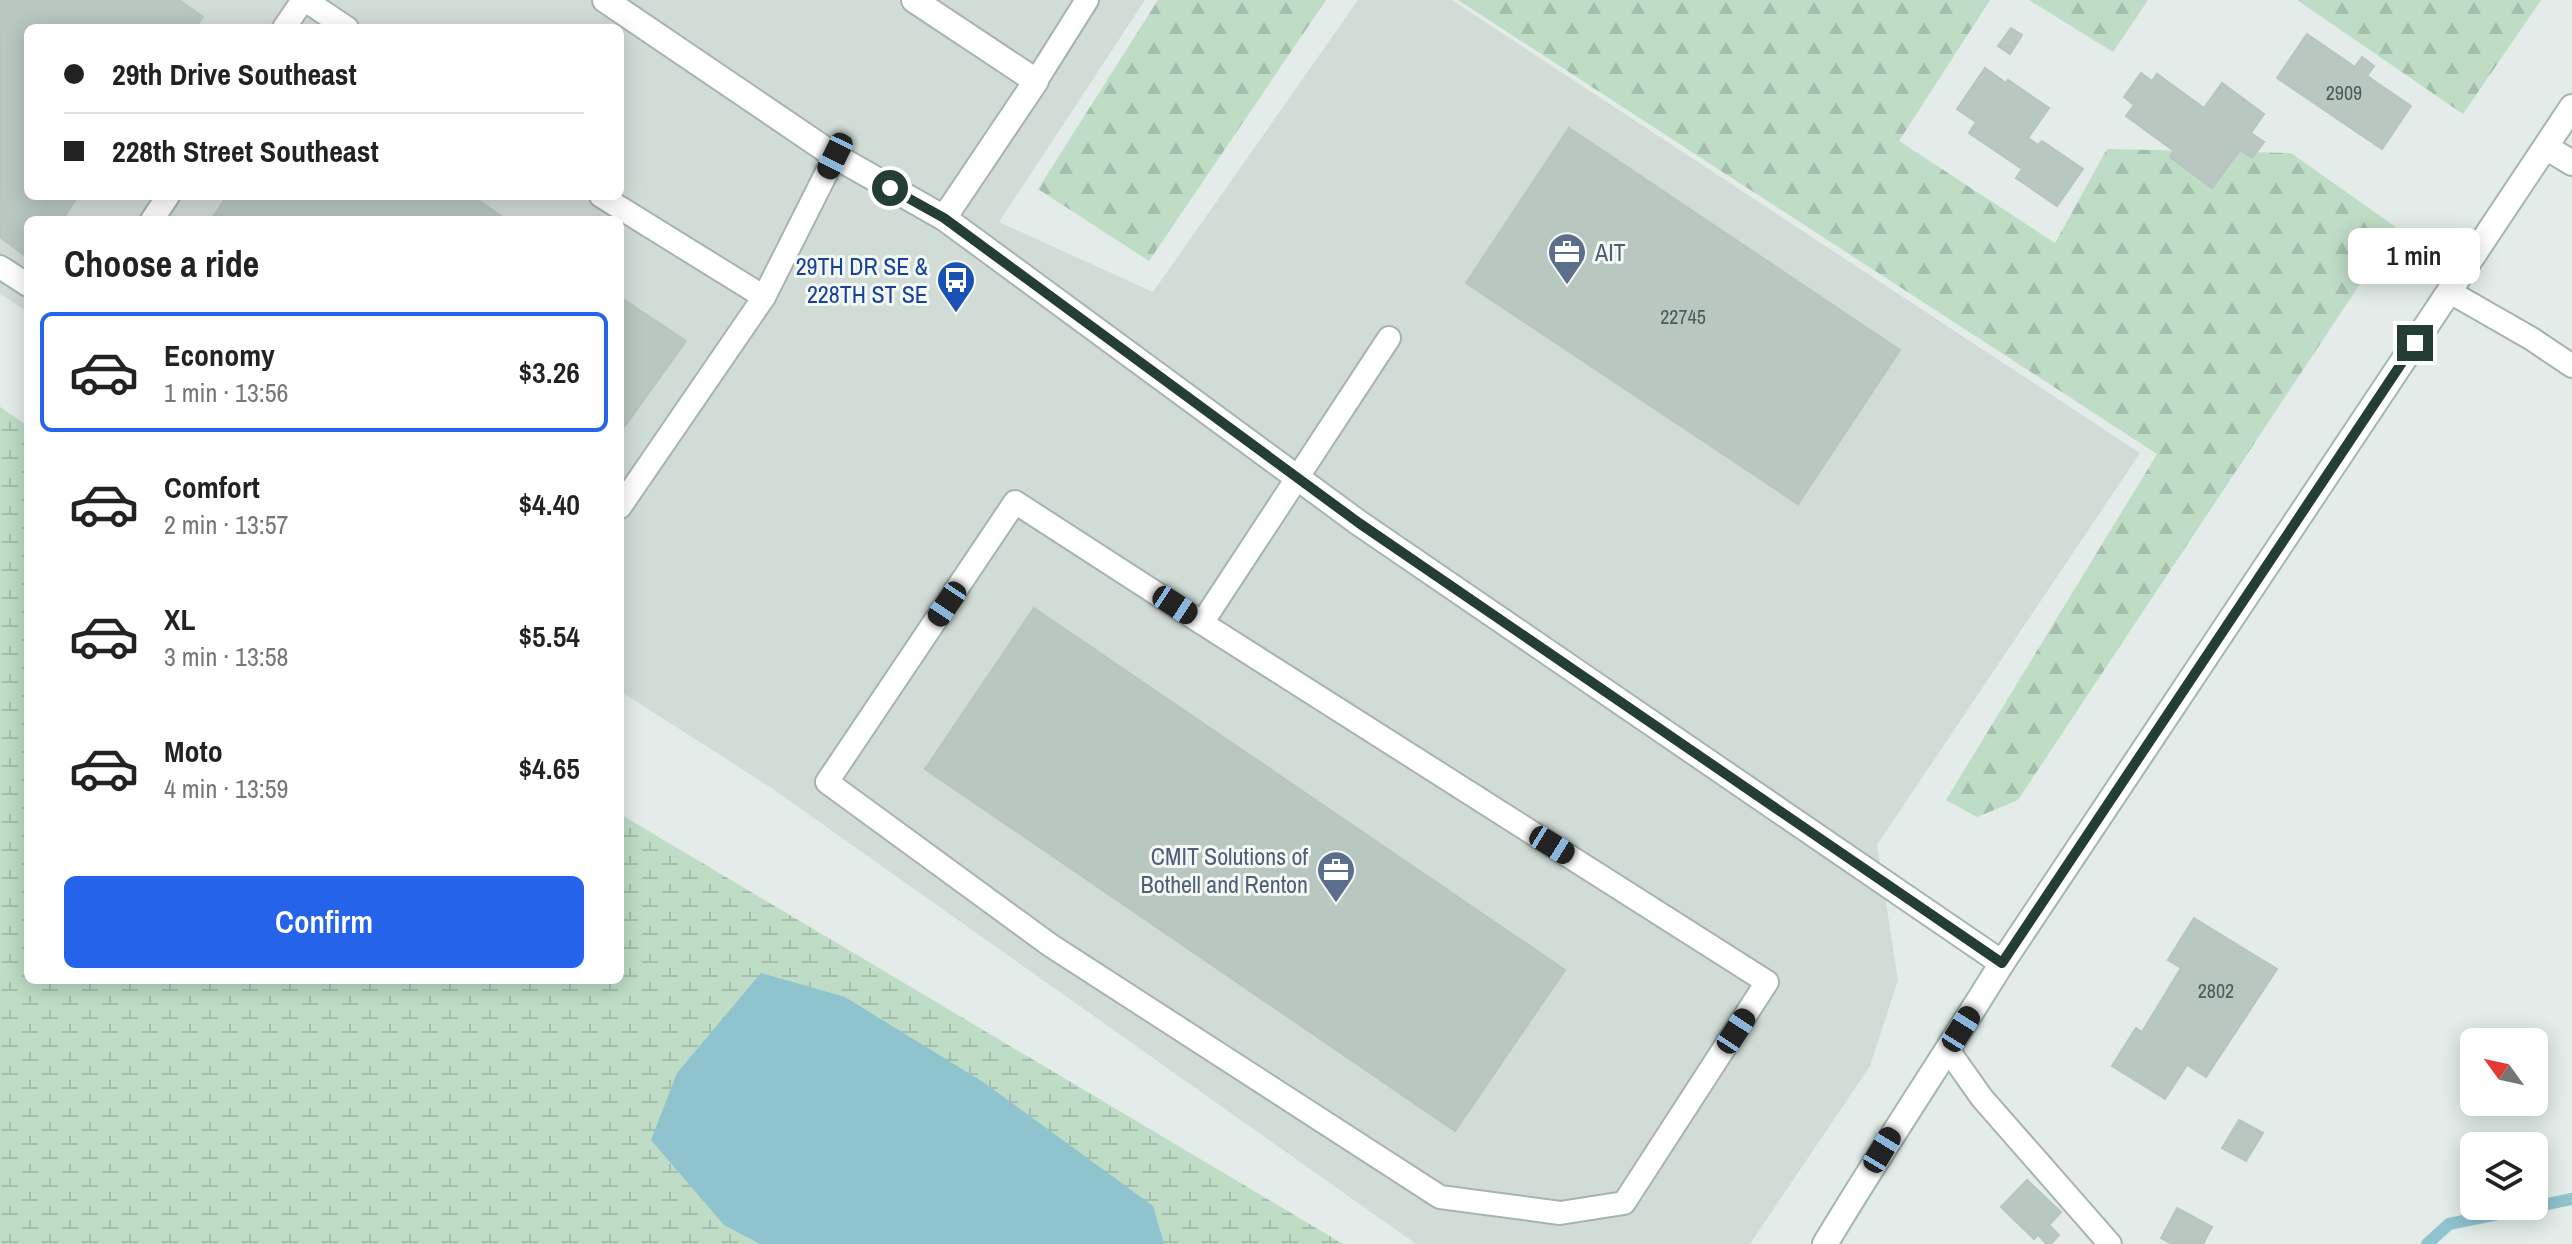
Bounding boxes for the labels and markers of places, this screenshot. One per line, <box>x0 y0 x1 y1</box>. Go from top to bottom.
office icon: AIT <box>1546 231 1588 286</box>
place label: AIT <box>1594 236 1626 268</box>
place label: 29TH DR SE & 228TH ST SE <box>796 250 928 310</box>
bus stop icon: 29TH DR SE & 228TH ST SE <box>935 259 977 314</box>
place label: CMIT Solutions of Bothell and Renton <box>1141 840 1309 900</box>
office icon: CMIT Solutions of Bothell and Renton <box>1315 849 1357 904</box>

